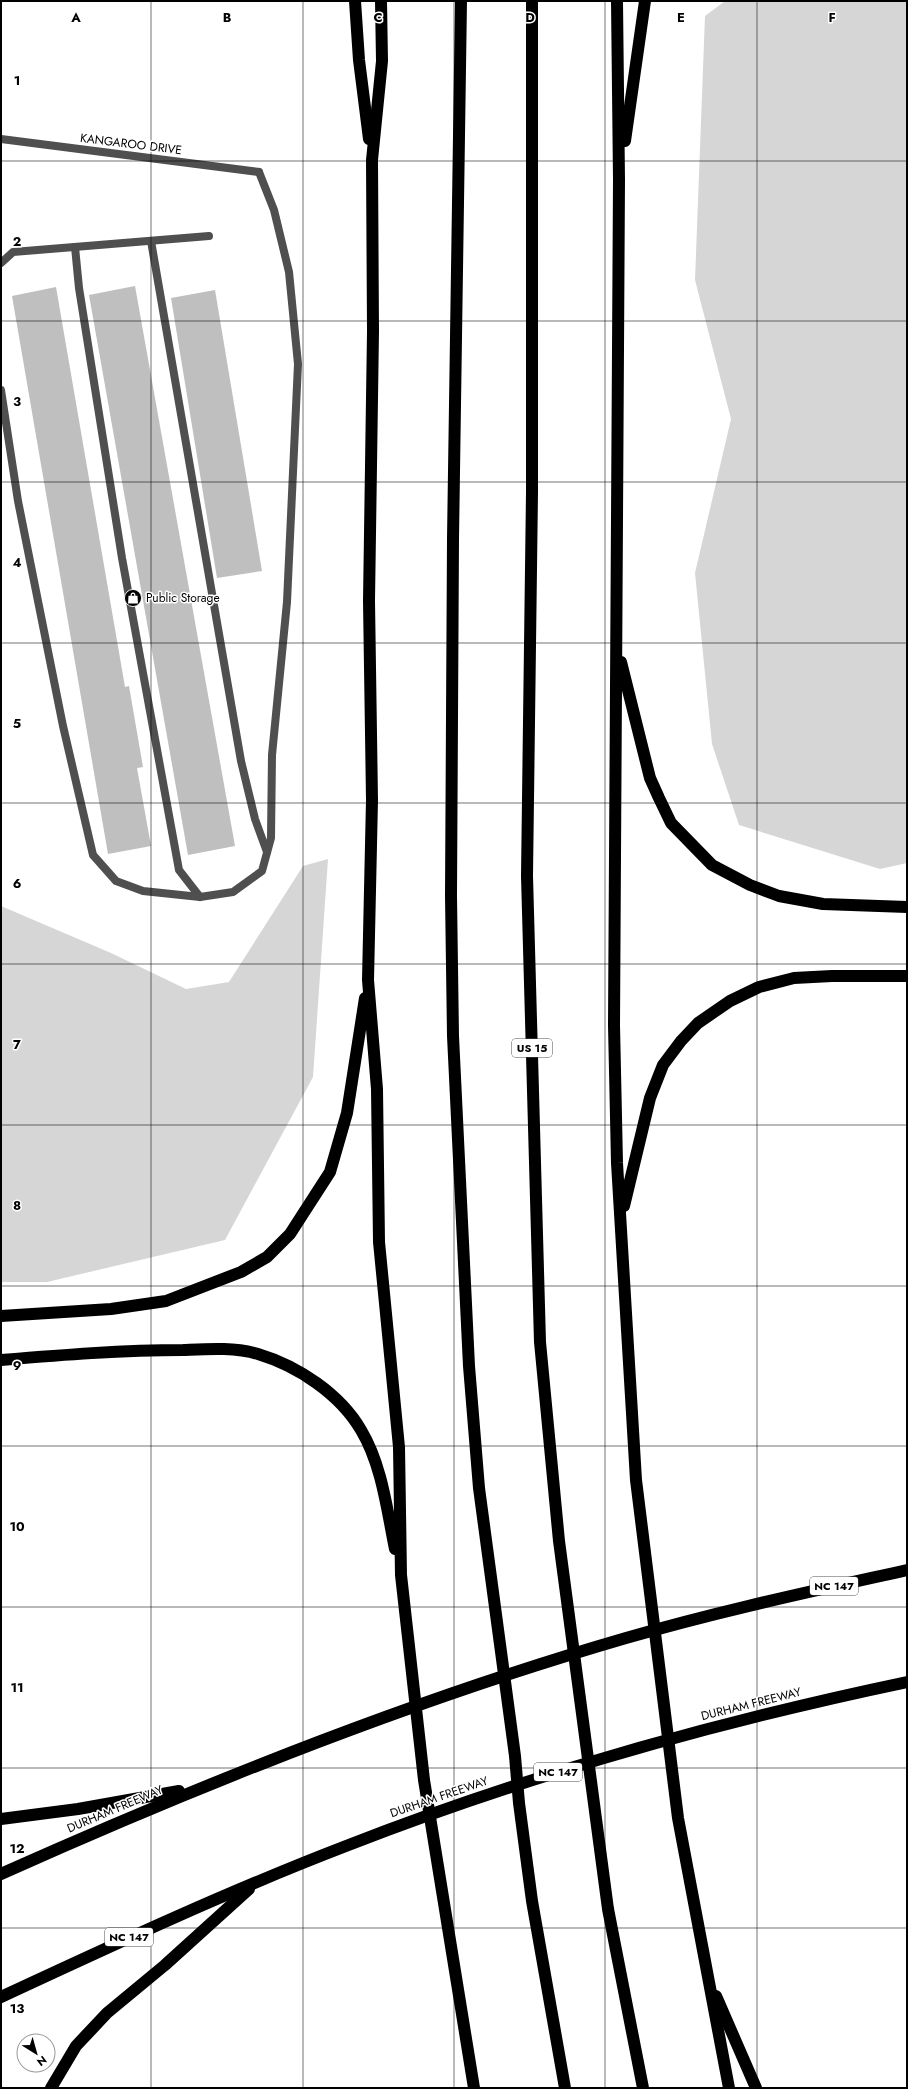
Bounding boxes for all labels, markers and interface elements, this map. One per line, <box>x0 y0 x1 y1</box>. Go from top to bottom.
text: A <box>70 8 81 27</box>
text: B <box>223 8 232 27</box>
text: C <box>373 8 383 27</box>
text: D <box>525 8 535 27</box>
text: E <box>677 8 685 27</box>
text: F <box>828 8 836 27</box>
text: 1 <box>14 71 20 90</box>
street label: KANGAROO DRIVE <box>79 129 183 159</box>
text: 2 <box>13 232 21 251</box>
text: 3 <box>13 392 21 411</box>
text: 4 <box>12 553 22 572</box>
shop icon: Public Storage <box>123 588 143 608</box>
place label: Public Storage <box>146 589 220 607</box>
text: 5 <box>13 714 21 733</box>
text: 6 <box>13 874 22 893</box>
text: 7 <box>13 1035 21 1054</box>
road number: US 15 <box>512 1039 552 1057</box>
text: 8 <box>13 1196 21 1215</box>
text: 9 <box>13 1356 22 1375</box>
text: 10 <box>9 1517 25 1536</box>
road number: NC 147 <box>810 1577 858 1595</box>
text: 11 <box>10 1678 24 1697</box>
street label: DURHAM FREEWAY <box>699 1683 803 1725</box>
road number: NC 147 <box>534 1763 582 1781</box>
street label: DURHAM FREEWAY <box>388 1772 491 1822</box>
street label: DURHAM FREEWAY <box>64 1781 166 1837</box>
text: 12 <box>9 1839 25 1858</box>
road number: NC 147 <box>105 1928 153 1946</box>
text: 13 <box>10 1999 24 2018</box>
north arrow <box>16 2033 56 2073</box>
text: N <box>34 2052 50 2070</box>

